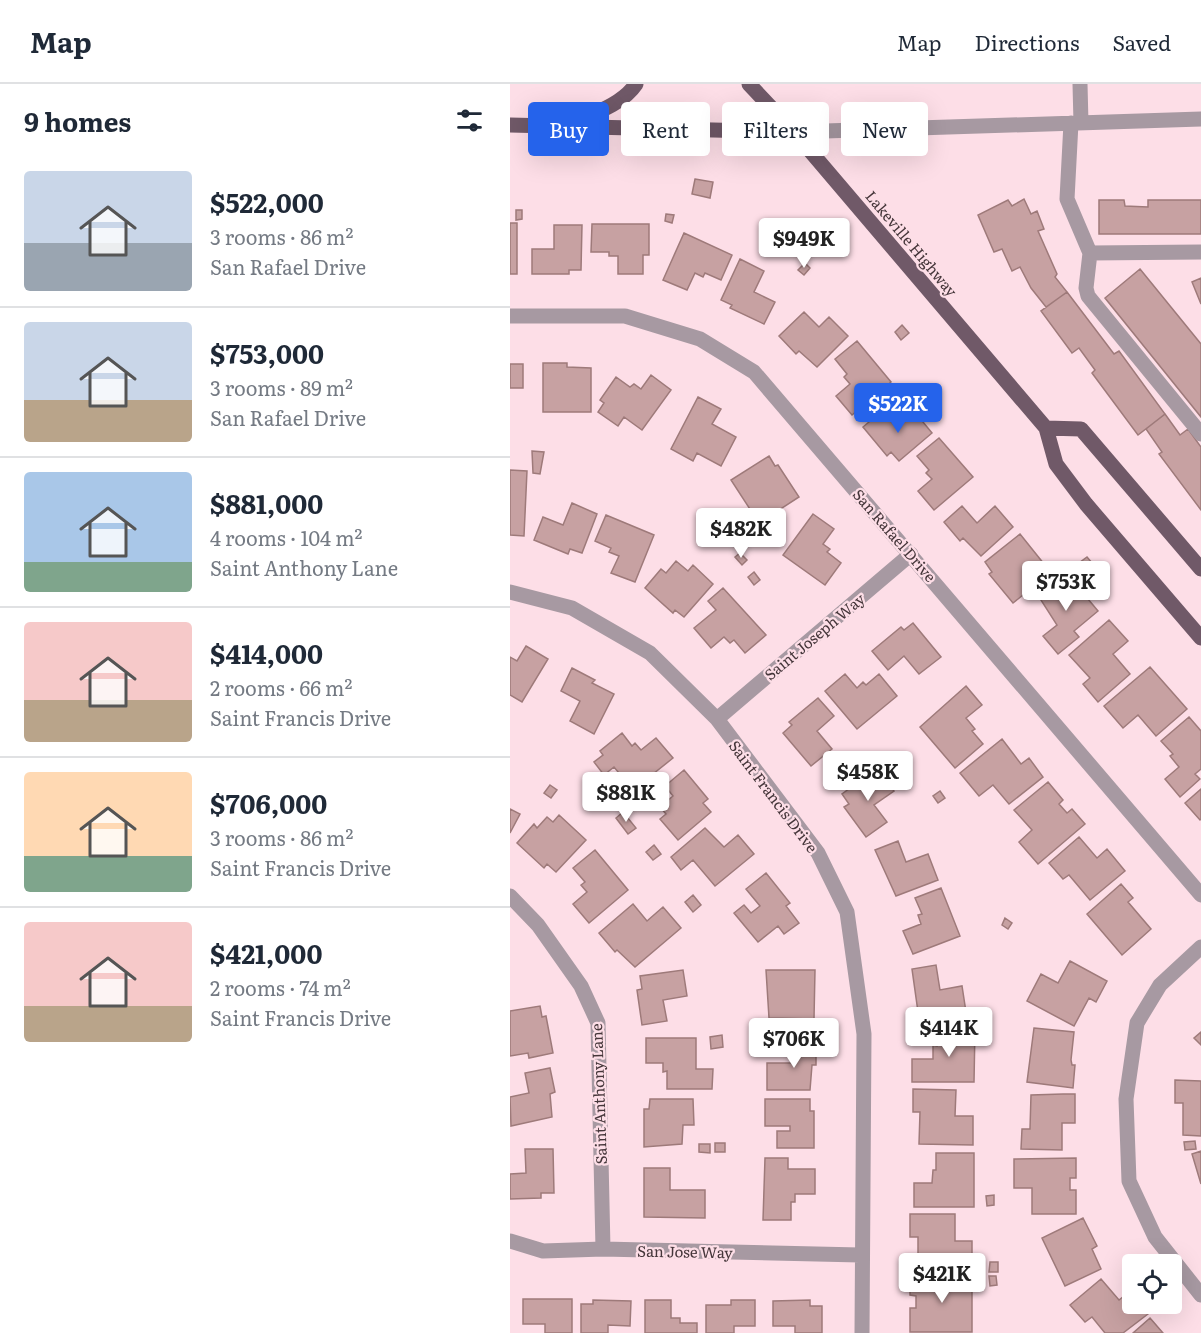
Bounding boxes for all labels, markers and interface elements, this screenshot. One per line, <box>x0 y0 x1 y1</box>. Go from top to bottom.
text: Map <box>30 20 92 62</box>
text: Map <box>897 26 942 57</box>
text: Directions <box>975 26 1080 57</box>
text: Saved <box>1113 26 1171 57</box>
text: 9 homes <box>24 101 131 140</box>
chip: Buy <box>528 102 609 156</box>
chip: Rent <box>621 102 710 156</box>
chip: Filters <box>722 102 829 156</box>
chip: New <box>841 102 928 156</box>
icon: filters <box>453 104 486 137</box>
text: $522,000 <box>210 182 324 221</box>
street label: Lakeville Highway <box>861 185 964 301</box>
icon: home <box>72 195 144 267</box>
pin: $949K <box>762 218 846 269</box>
text: 3 rooms · 86 m² <box>210 221 353 251</box>
text: $949K <box>773 222 835 252</box>
text: San Rafael Drive <box>210 251 366 281</box>
text: $753,000 <box>210 333 324 372</box>
icon: home <box>72 346 144 418</box>
text: 3 rooms · 89 m² <box>210 372 353 402</box>
pin: $522K <box>856 383 940 434</box>
text: $522K <box>868 387 928 417</box>
text: San Rafael Drive <box>210 402 366 432</box>
text: $881,000 <box>210 483 323 522</box>
street label: San Rafael Drive <box>848 483 942 587</box>
icon: home <box>72 496 144 568</box>
pin: $482K <box>699 508 783 559</box>
text: $482K <box>710 512 772 542</box>
text: 4 rooms · 104 m² <box>210 522 362 552</box>
text: Saint Anthony Lane <box>210 552 398 582</box>
pin: $753K <box>1024 561 1108 612</box>
text: $753K <box>1036 565 1096 595</box>
street label: Saint Joseph Way <box>759 587 870 685</box>
text: $414,000 <box>210 633 323 672</box>
icon: home <box>72 646 144 718</box>
text: 2 rooms · 66 m² <box>210 672 352 702</box>
text: Saint Francis Drive <box>210 702 391 732</box>
street label: Saint Francis Drive <box>724 735 824 857</box>
pin: $458K <box>826 751 910 802</box>
text: $458K <box>837 755 899 785</box>
pin: $881K <box>584 772 668 823</box>
text: $881K <box>596 776 656 806</box>
text: $706,000 <box>210 783 327 822</box>
icon: home <box>72 796 144 868</box>
text: 3 rooms · 86 m² <box>210 822 353 852</box>
text: Saint Francis Drive <box>210 852 391 882</box>
text: $421,000 <box>210 933 322 972</box>
icon: home <box>72 946 144 1018</box>
text: 2 rooms · 74 m² <box>210 972 351 1002</box>
text: Saint Francis Drive <box>210 1002 391 1032</box>
pin: $414K <box>907 1007 991 1058</box>
text: $414K <box>919 1011 979 1041</box>
pin: $706K <box>752 1018 836 1069</box>
text: $706K <box>763 1022 825 1052</box>
street label: Saint Anthony Lane <box>584 1023 612 1165</box>
street label: San Jose Way <box>637 1239 733 1263</box>
pin: $421K <box>900 1253 984 1304</box>
map controls <box>1122 1254 1182 1314</box>
button: locate <box>1122 1254 1182 1314</box>
text: $421K <box>913 1257 971 1287</box>

